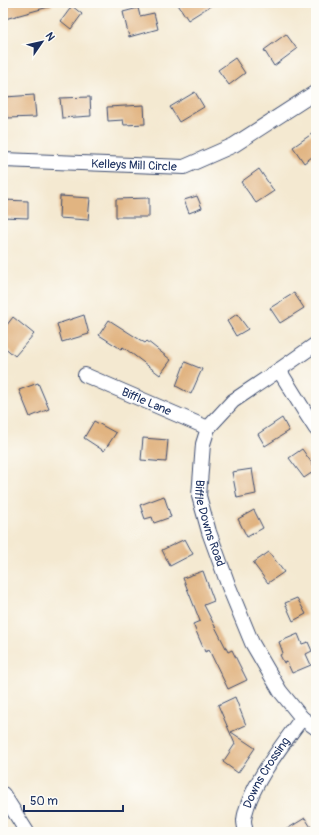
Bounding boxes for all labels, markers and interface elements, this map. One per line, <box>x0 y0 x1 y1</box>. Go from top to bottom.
north arrow <box>22 22 62 62</box>
text: N <box>42 30 58 44</box>
street label: Kelleys Mill Circle <box>91 156 177 175</box>
street label: Biffle Lane <box>119 385 174 419</box>
street label: Biffle Downs Road <box>191 479 228 569</box>
street label: Downs Crossing <box>240 734 293 810</box>
scale bar <box>24 787 123 813</box>
text: 50 m <box>30 794 58 809</box>

